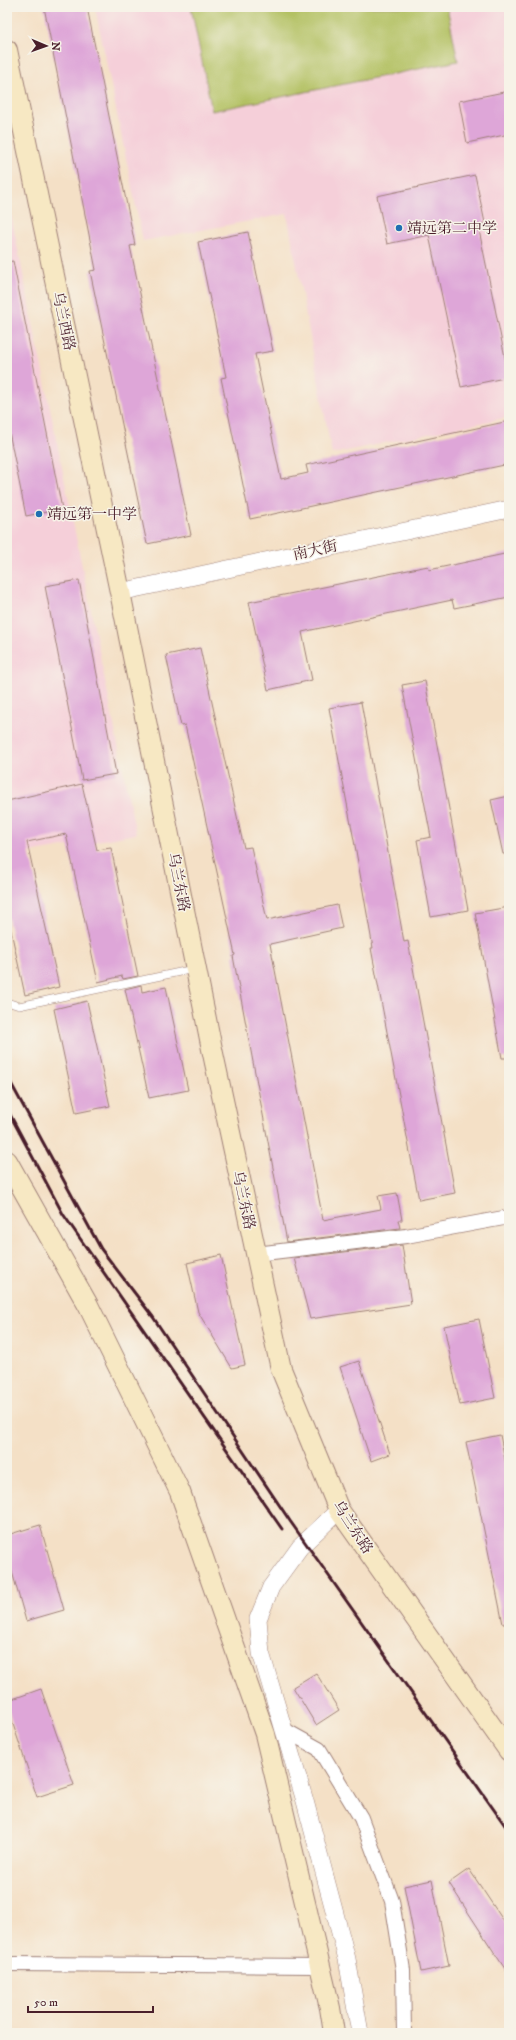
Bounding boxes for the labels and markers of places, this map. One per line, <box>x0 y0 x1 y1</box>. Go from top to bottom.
place label: 靖远第二中学 <box>407 219 497 238</box>
marker: 靖远第二中学 <box>394 223 404 233</box>
place label: 靖远第一中学 <box>47 505 137 524</box>
marker: 靖远第一中学 <box>34 509 44 519</box>

